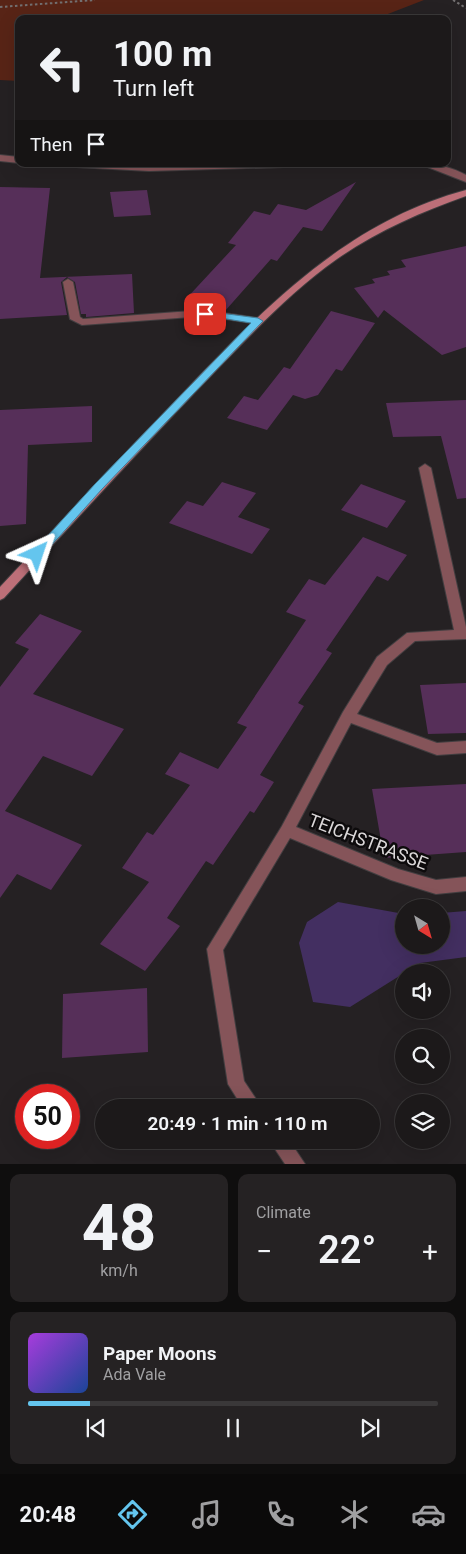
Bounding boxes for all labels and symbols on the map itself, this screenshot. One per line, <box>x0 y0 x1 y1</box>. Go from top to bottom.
pin <box>184 293 226 335</box>
position arrow <box>10 527 62 579</box>
street label: TEICHSTRASSE <box>305 809 431 874</box>
north arrow <box>395 899 450 954</box>
speed limit sign: 50 <box>15 1084 80 1149</box>

